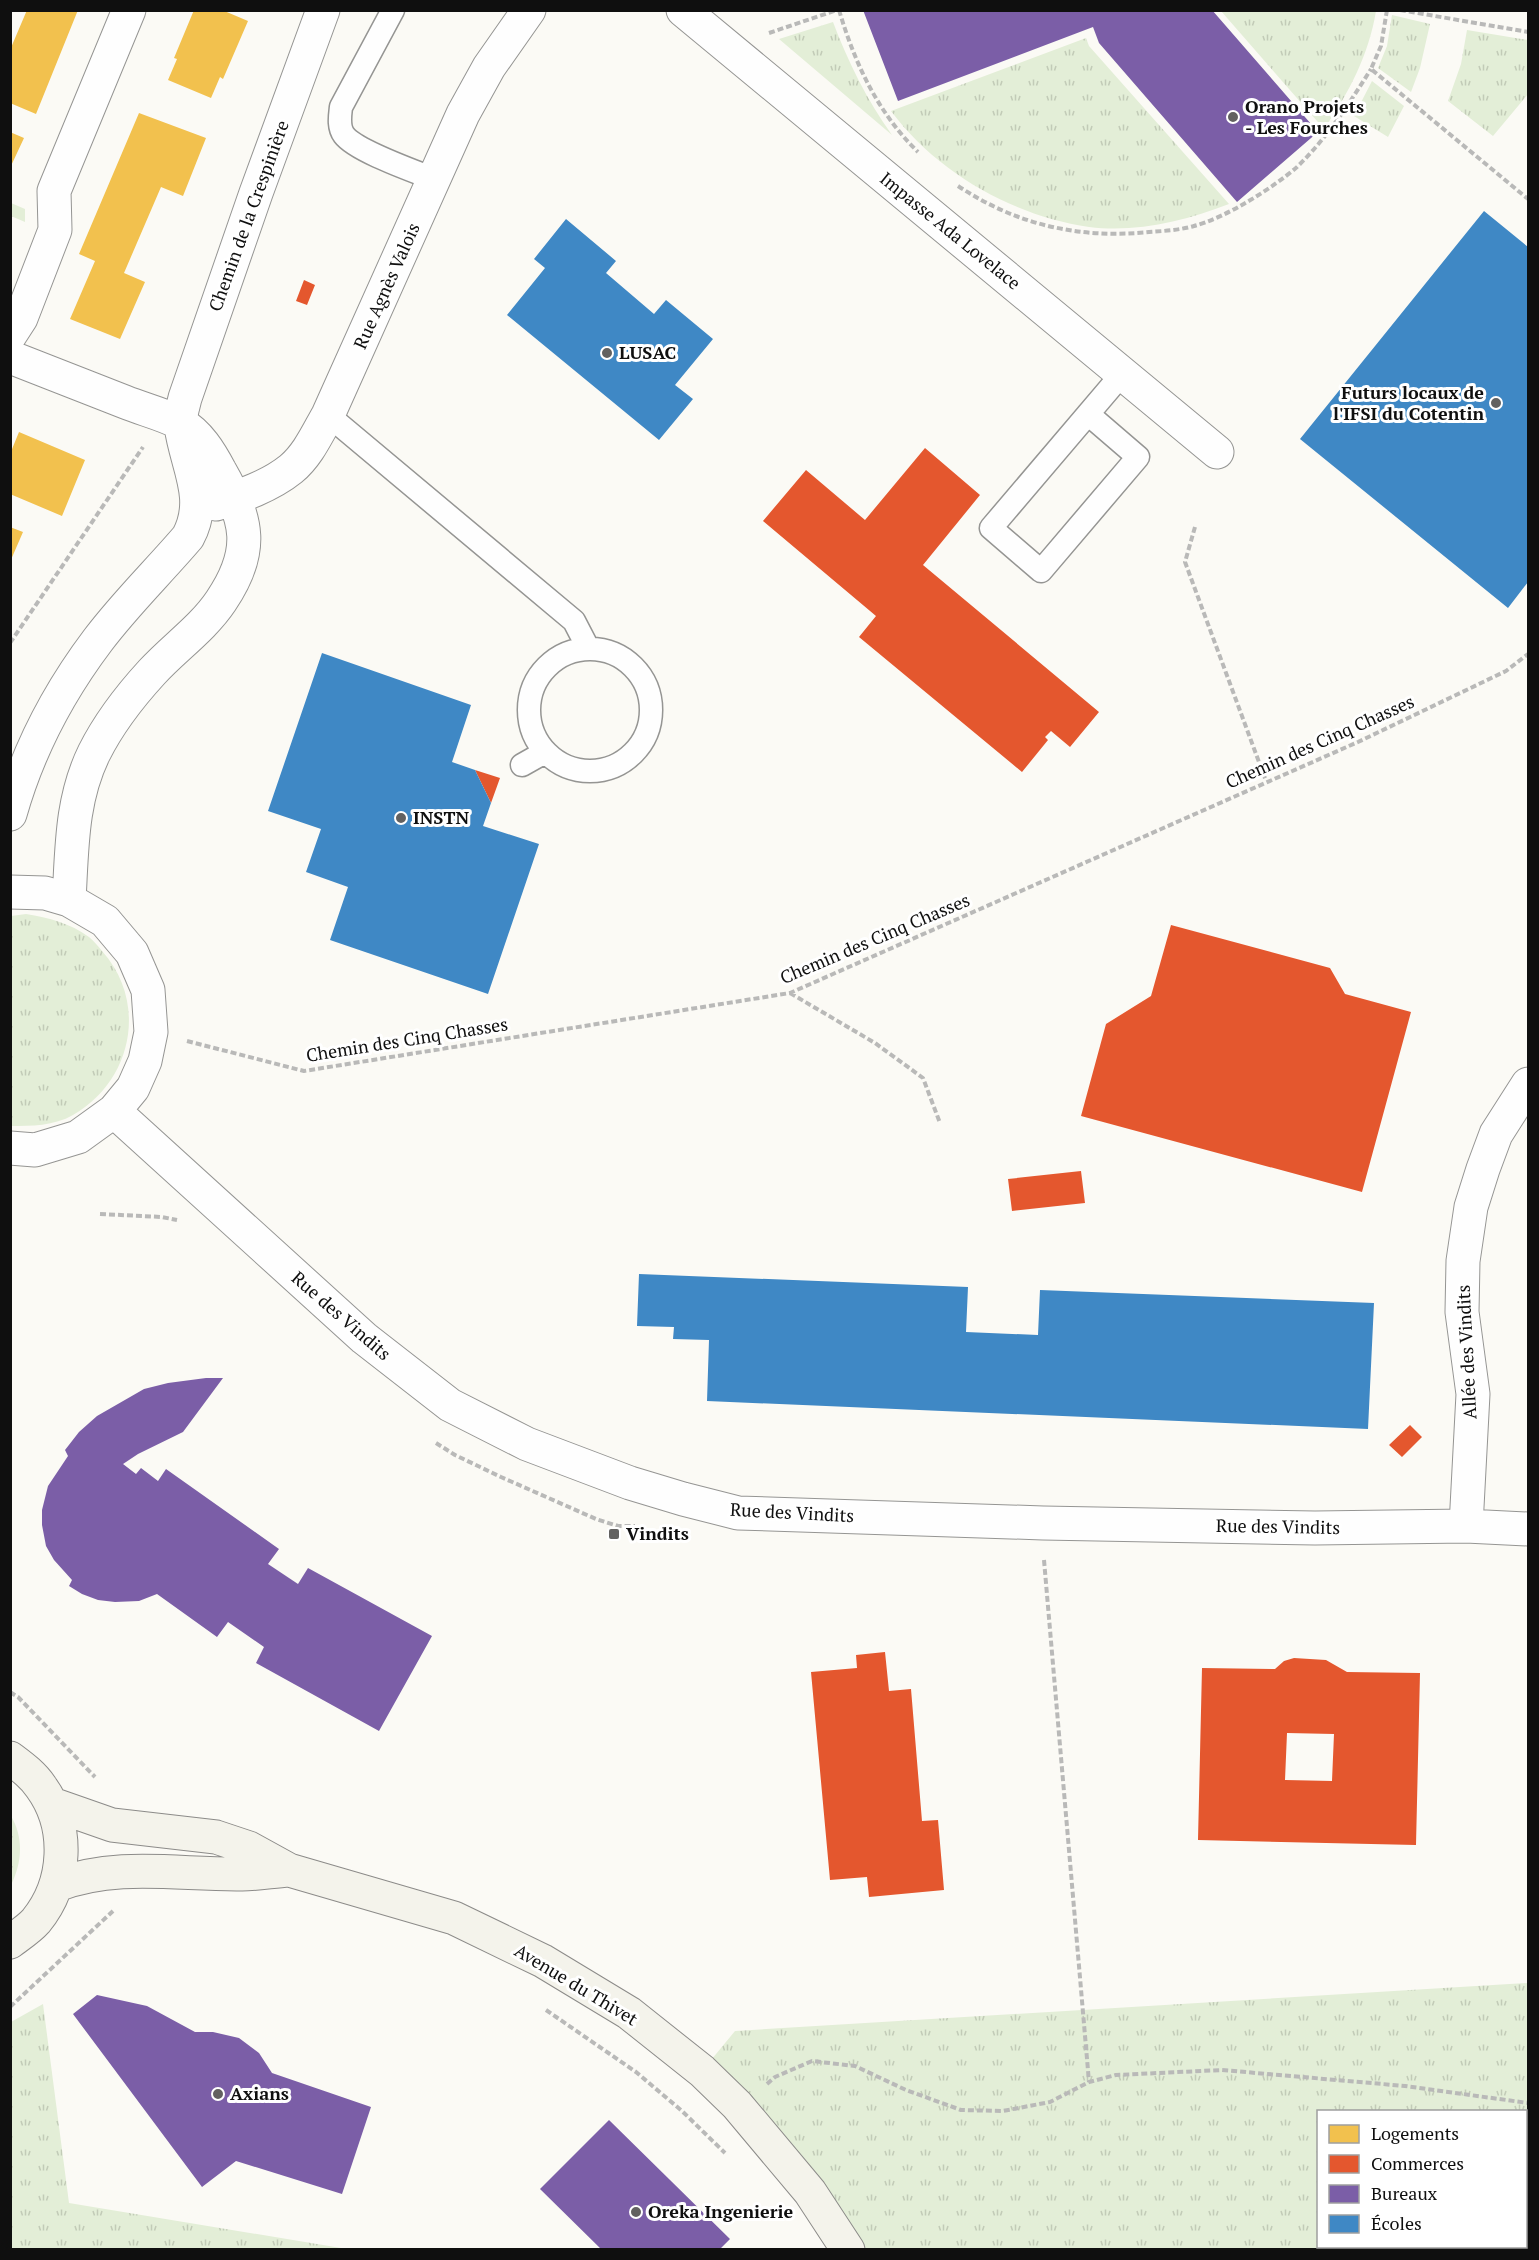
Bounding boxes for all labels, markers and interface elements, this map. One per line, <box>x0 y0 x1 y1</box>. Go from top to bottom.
place label: Orano Projets - Les Fourches <box>1245 94 1368 139</box>
marker: Orano Projets - Les Fourches <box>1226 110 1240 124</box>
street label: Chemin de la Crespinière <box>202 117 294 314</box>
street label: Impasse Ada Lovelace <box>875 166 1026 294</box>
street label: Rue Agnès Valois <box>347 219 425 353</box>
place label: LUSAC <box>619 340 676 364</box>
marker: LUSAC <box>600 346 614 360</box>
place label: Futurs locaux de l'IFSI du Cotentin <box>1333 380 1484 425</box>
marker: Futurs locaux de l'IFSI du Cotentin <box>1489 396 1503 410</box>
street label: Chemin des Cinq Chasses <box>1221 689 1418 794</box>
place label: INSTN <box>413 805 469 829</box>
marker: INSTN <box>394 811 408 825</box>
street label: Chemin des Cinq Chasses <box>776 887 973 989</box>
street label: Chemin des Cinq Chasses <box>304 1011 510 1067</box>
street label: Rue des Vindits <box>287 1265 396 1365</box>
street label: Allée des Vindits <box>1450 1284 1482 1420</box>
street label: Rue des Vindits <box>729 1497 855 1527</box>
street label: Rue des Vindits <box>1216 1513 1340 1539</box>
place label: Vindits <box>626 1521 689 1545</box>
marker: Vindits <box>607 1527 621 1541</box>
street label: Avenue du Thivet <box>510 1938 643 2031</box>
place label: Axians <box>230 2081 289 2105</box>
marker: Axians <box>211 2087 225 2101</box>
legend <box>1317 2110 1527 2248</box>
text: Logements <box>1371 2121 1459 2145</box>
text: Commerces <box>1371 2151 1464 2175</box>
text: Bureaux <box>1371 2181 1438 2205</box>
place label: Oreka Ingenierie <box>648 2199 793 2223</box>
marker: Oreka Ingenierie <box>629 2205 643 2219</box>
text: Écoles <box>1371 2211 1422 2235</box>

